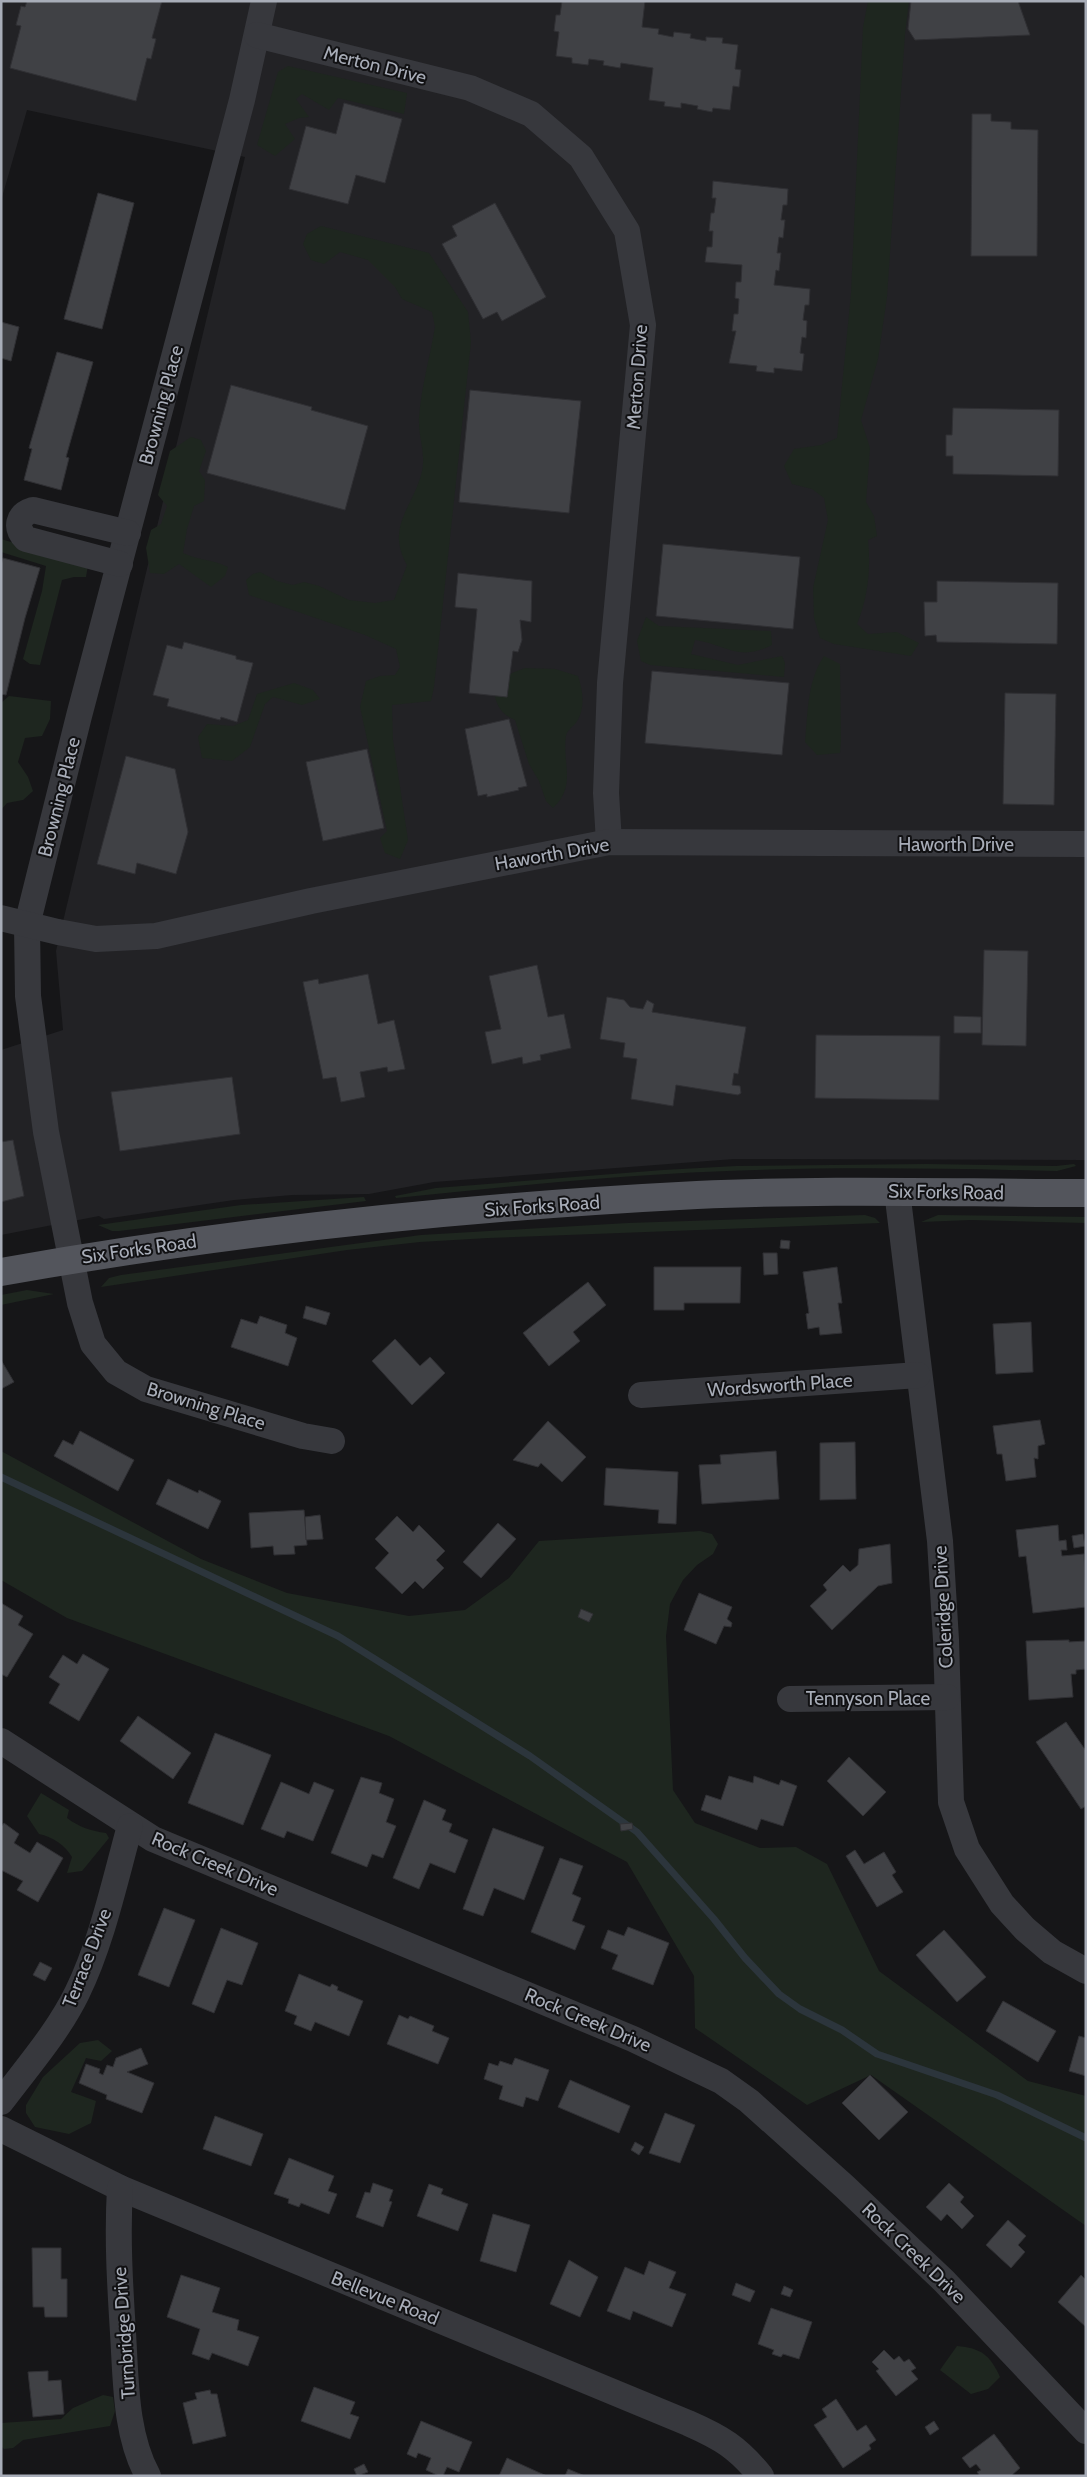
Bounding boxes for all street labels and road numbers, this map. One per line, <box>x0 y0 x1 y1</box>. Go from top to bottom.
street label: Merton Drive <box>321 41 429 89</box>
street label: Merton Drive <box>622 323 652 430</box>
street label: Browning Place <box>134 342 188 467</box>
street label: Browning Place <box>33 734 85 859</box>
street label: Haworth Drive <box>493 833 611 875</box>
street label: Haworth Drive <box>898 833 1014 856</box>
street label: Six Forks Road <box>888 1179 1004 1205</box>
street label: Six Forks Road <box>483 1190 601 1222</box>
street label: Six Forks Road <box>80 1230 198 1268</box>
street label: Wordsworth Place <box>707 1368 854 1402</box>
street label: Browning Place <box>144 1377 268 1435</box>
street label: Coleridge Drive <box>928 1545 958 1669</box>
street label: Tennyson Place <box>806 1687 931 1710</box>
street label: Rock Creek Drive <box>148 1827 282 1901</box>
street label: Terrace Drive <box>58 1905 117 2011</box>
street label: Rock Creek Drive <box>521 1983 655 2057</box>
street label: Rock Creek Drive <box>857 2198 971 2308</box>
street label: Turnbridge Drive <box>108 2266 140 2400</box>
street label: Bellevue Road <box>328 2266 442 2330</box>

